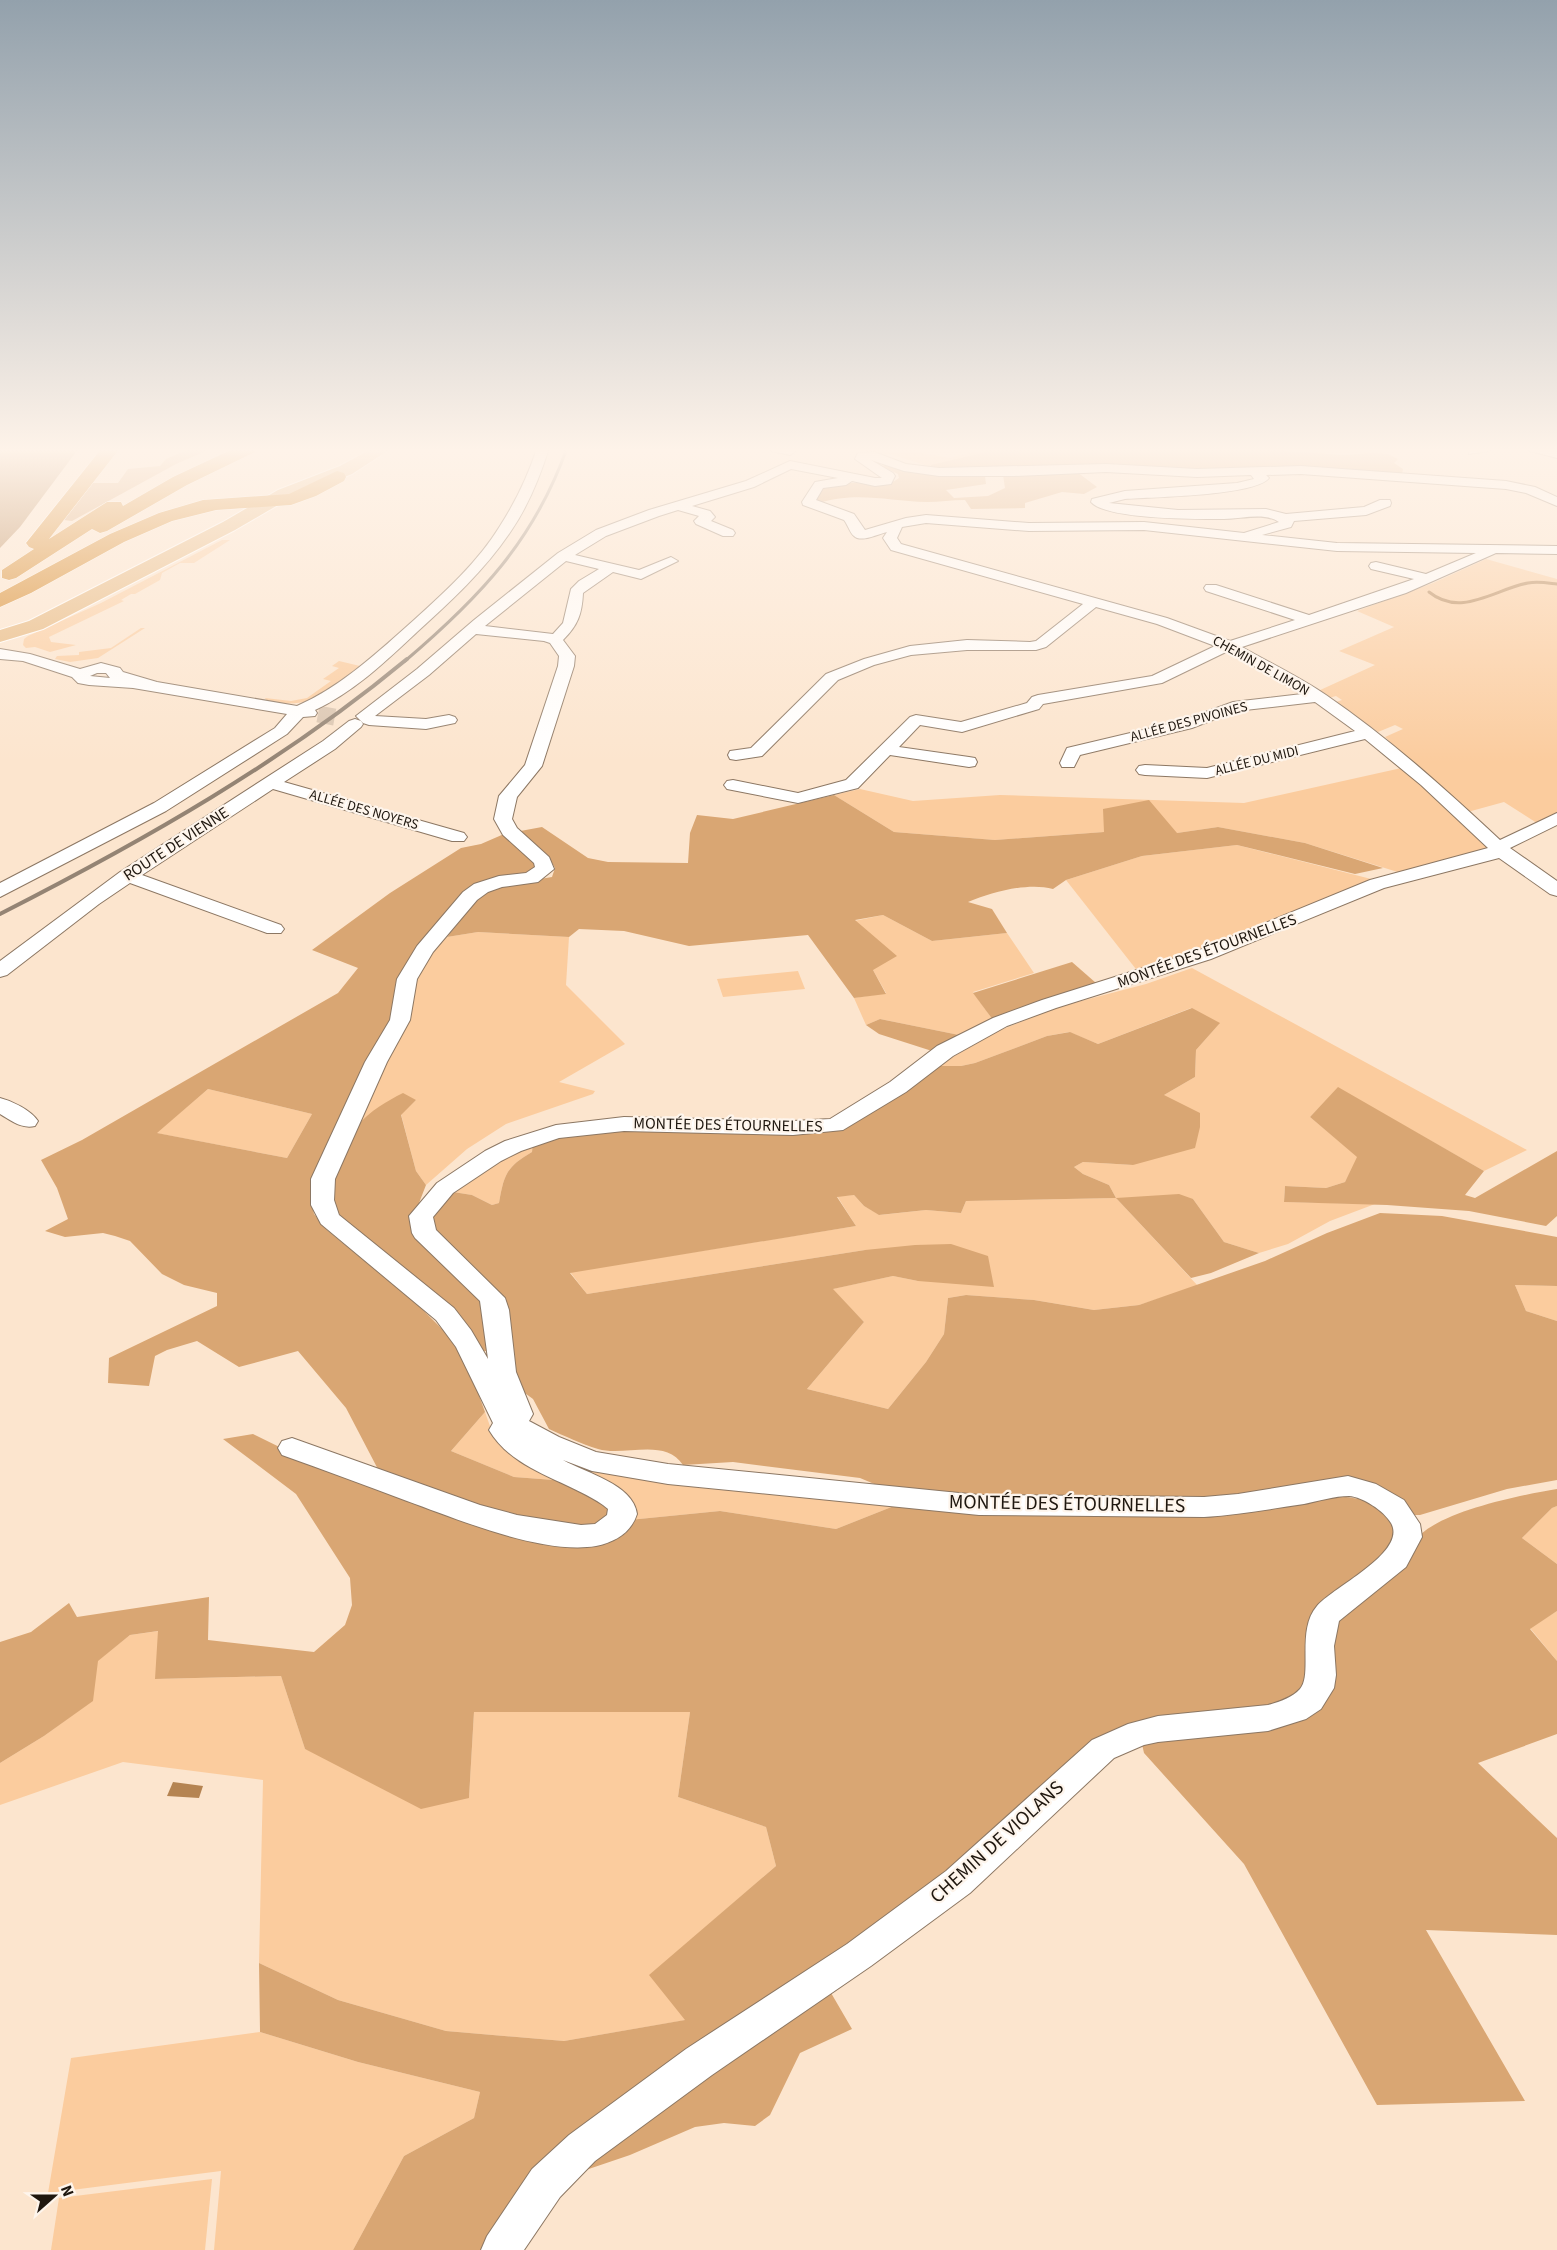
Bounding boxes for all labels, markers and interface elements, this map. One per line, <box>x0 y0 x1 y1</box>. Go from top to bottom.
street label: CHEMIN DE LIMON <box>1209 631 1313 701</box>
street label: ALLÉE DES PIVOINES <box>1128 697 1250 747</box>
street label: ALLÉE DU MIDI <box>1213 741 1301 781</box>
street label: ALLÉE DES NOYERS <box>307 785 421 835</box>
street label: ROUTE DE VIENNE <box>119 802 233 886</box>
street label: MONTÉE DES ÉTOURNELLES <box>1114 908 1300 994</box>
street label: MONTÉE DES ÉTOURNELLES <box>633 1112 823 1138</box>
street label: MONTÉE DES ÉTOURNELLES <box>948 1488 1186 1520</box>
street label: CHEMIN DE VIOLANS <box>924 1774 1070 1910</box>
north arrow <box>24 2166 84 2226</box>
text: N <box>55 2182 79 2200</box>

